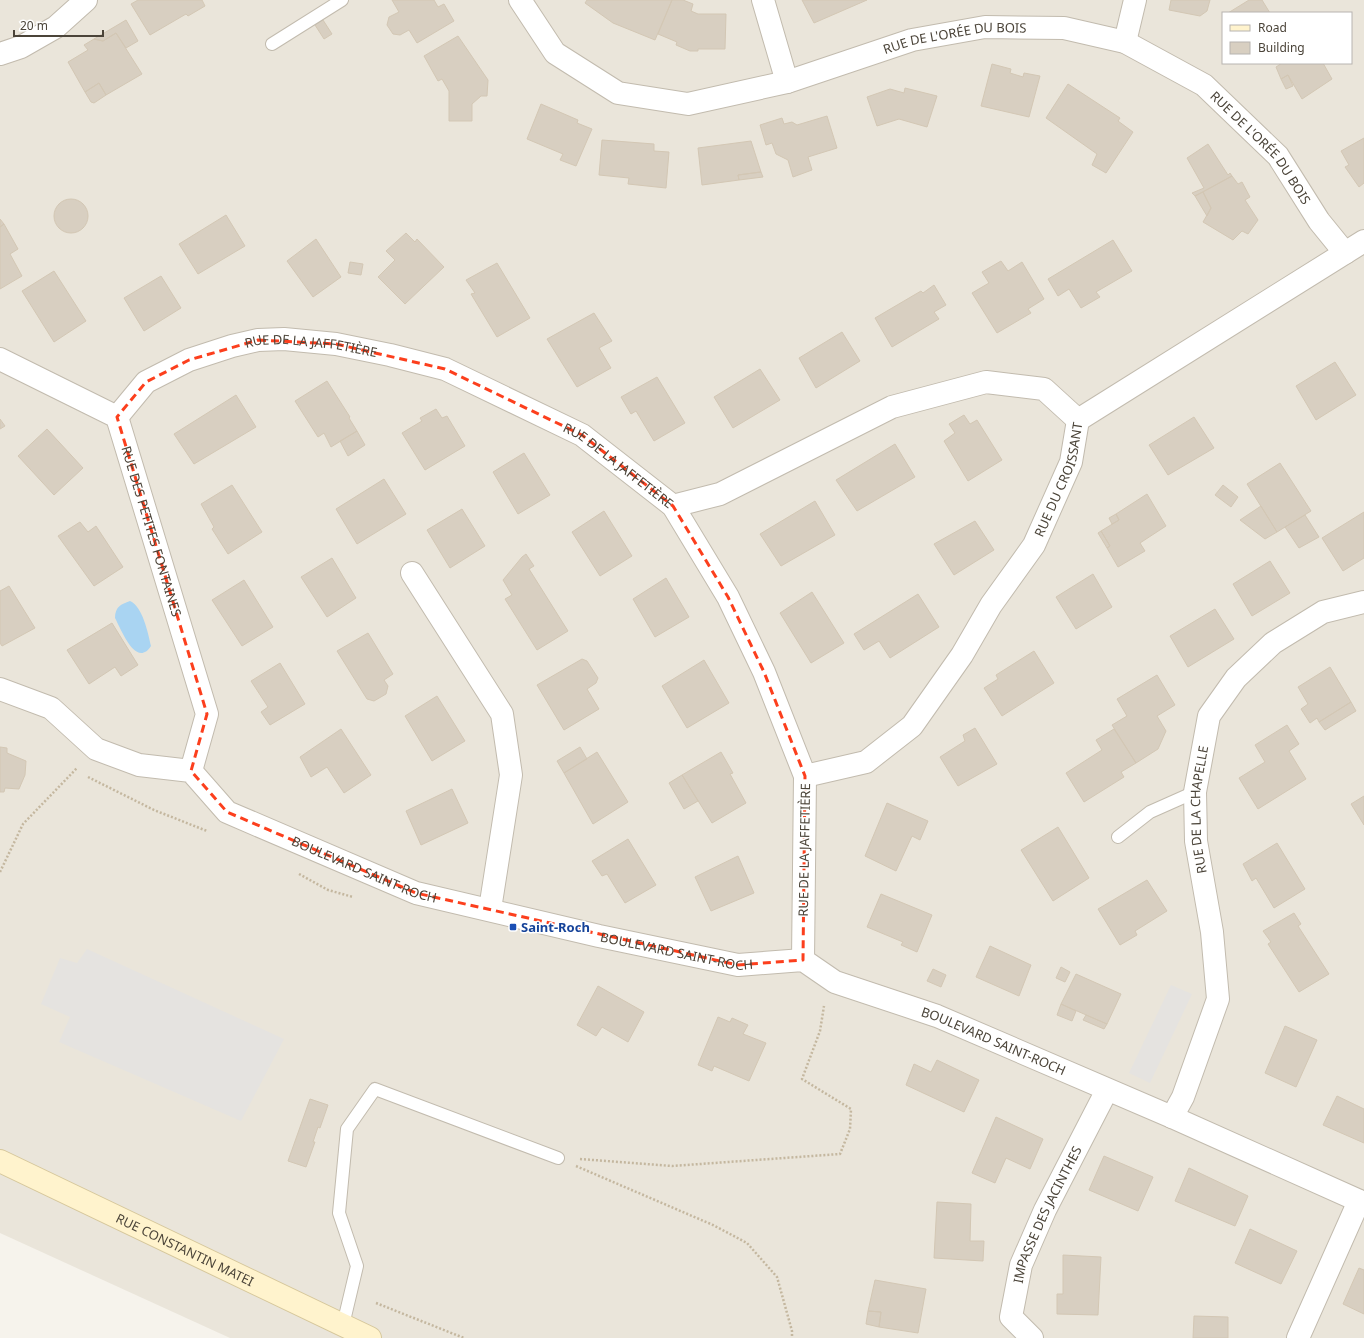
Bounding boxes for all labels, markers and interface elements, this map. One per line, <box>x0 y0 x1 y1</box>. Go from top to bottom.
scale bar <box>14 12 103 38</box>
legend <box>1222 12 1352 64</box>
text: 20 m <box>20 17 48 34</box>
street label: RUE DE L'ORÉE DU BOIS <box>881 18 1027 58</box>
text: Road <box>1258 19 1287 36</box>
text: Building <box>1258 39 1305 56</box>
street label: RUE DE L'ORÉE DU BOIS <box>1207 87 1315 208</box>
street label: RUE DE LA JAFFETIÈRE <box>243 330 379 361</box>
street label: RUE DE LA JAFFETIÈRE <box>560 418 677 512</box>
street label: RUE DU CROISSANT <box>1030 420 1087 540</box>
street label: RUE DES PETITES FONTAINES <box>117 444 186 619</box>
street label: RUE DE LA CHAPELLE <box>1186 744 1212 875</box>
street label: RUE DE LA JAFFETIÈRE <box>794 783 814 917</box>
street label: BOULEVARD SAINT-ROCH <box>289 832 439 907</box>
place label: Saint-Roch <box>521 918 590 936</box>
marker: Saint-Roch <box>508 922 518 932</box>
street label: BOULEVARD SAINT-ROCH <box>599 928 754 974</box>
street label: BOULEVARD SAINT-ROCH <box>919 1002 1069 1079</box>
street label: IMPASSE DES JACINTHES <box>1009 1143 1086 1285</box>
street label: RUE CONSTANTIN MATEI <box>113 1209 257 1290</box>

